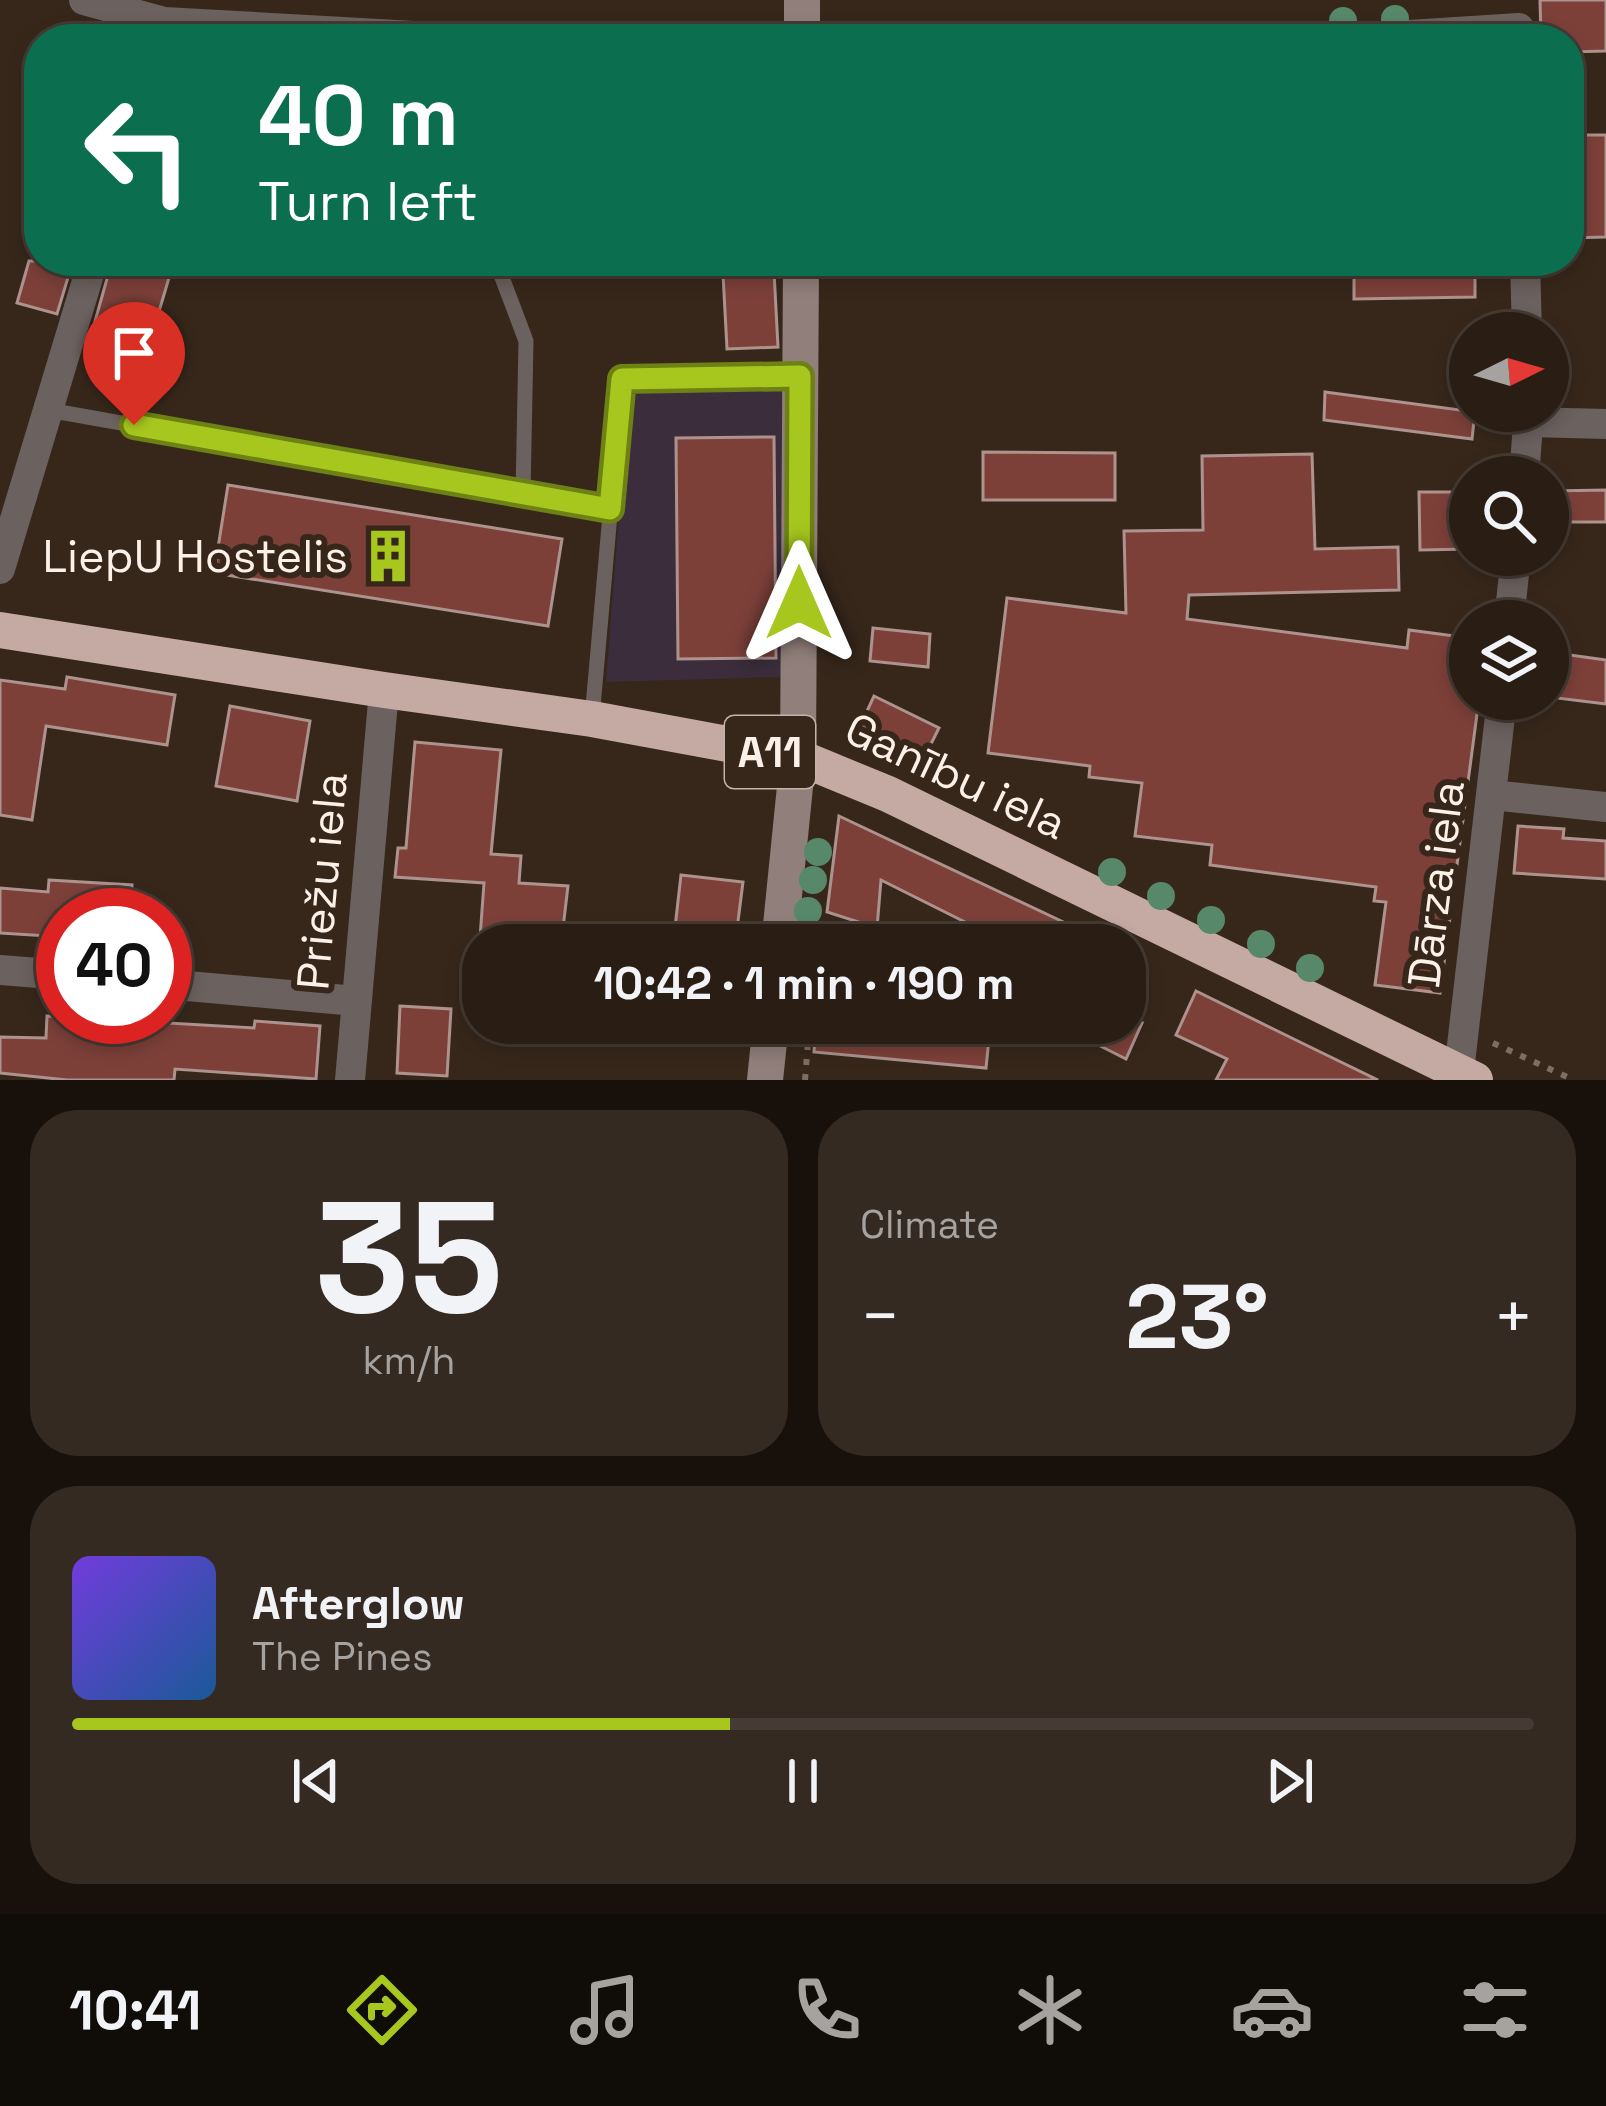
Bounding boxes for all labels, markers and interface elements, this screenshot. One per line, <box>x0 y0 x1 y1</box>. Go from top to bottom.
text: 40 m <box>258 62 459 170</box>
icon: left <box>60 72 216 228</box>
text: Turn left <box>258 167 478 236</box>
pin <box>83 302 185 425</box>
north arrow <box>1449 312 1569 432</box>
map controls <box>1449 312 1569 720</box>
icon: arrive <box>101 320 167 386</box>
button: search <box>1449 456 1569 576</box>
building icon: LiepU Hostelis <box>359 527 417 585</box>
place label: LiepU Hostelis <box>42 528 348 585</box>
position arrow <box>736 540 862 666</box>
button: layers <box>1449 600 1569 720</box>
street label: Ganību iela <box>836 700 1076 852</box>
road number: A11 <box>725 716 815 788</box>
street label: Priežu iela <box>284 770 360 992</box>
street label: Dārza iela <box>1395 777 1477 991</box>
speed limit sign: 40 <box>36 888 192 1044</box>
text: 10:42 · 1 min · 190 m <box>594 955 1014 1012</box>
text: 35 <box>315 1158 503 1358</box>
text: Climate <box>860 1200 999 1249</box>
text: 23° <box>1125 1259 1269 1374</box>
text: − <box>860 1274 901 1358</box>
text: + <box>1493 1274 1534 1358</box>
text: km/h <box>363 1336 455 1385</box>
text: Afterglow <box>252 1575 465 1632</box>
text: The Pines <box>252 1632 433 1681</box>
icon: previous <box>283 1748 349 1814</box>
icon: pause <box>770 1748 836 1814</box>
icon: next <box>1257 1748 1323 1814</box>
icon: directions <box>340 1968 424 2052</box>
icon: music <box>563 1968 647 2052</box>
icon: phone <box>785 1968 869 2052</box>
icon: climate <box>1008 1968 1092 2052</box>
icon: car <box>1230 1968 1314 2052</box>
icon: filters <box>1453 1968 1537 2052</box>
text: 10:41 <box>69 1976 201 2045</box>

